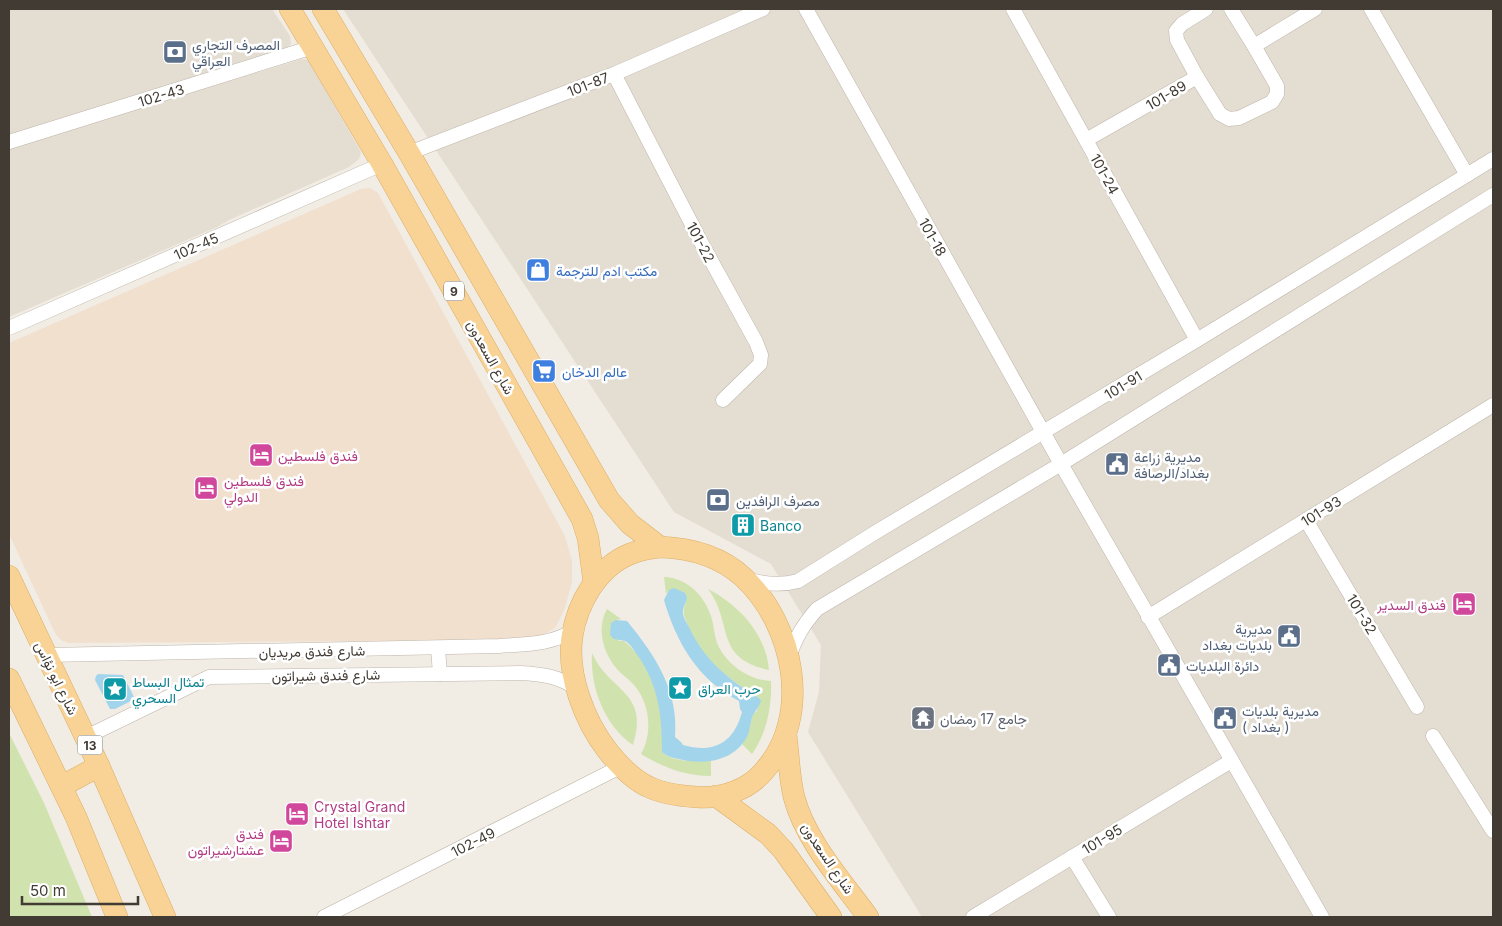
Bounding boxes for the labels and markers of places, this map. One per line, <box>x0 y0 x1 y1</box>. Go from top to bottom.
place label: المصرف التجاري العراقي <box>192 36 280 73</box>
bank icon: المصرف التجاري العراقي <box>162 39 188 65</box>
shop icon: مكتب ادم للترجمة <box>525 257 551 283</box>
place label: مكتب ادم للترجمة <box>556 262 657 280</box>
supermarket icon: عالم الدخان <box>531 358 557 384</box>
place label: عالم الدخان <box>562 363 627 381</box>
hotel icon: فندق فلسطين <box>248 442 274 468</box>
place label: فندق فلسطين <box>278 447 358 465</box>
place label: مديرية زراعة بغداد/الرصافة <box>1134 448 1209 482</box>
public building icon: مديرية زراعة بغداد/الرصافة <box>1104 451 1130 477</box>
place label: فندق فلسطين الدولي <box>224 472 304 509</box>
hotel icon: فندق فلسطين الدولي <box>193 475 219 501</box>
bank icon: مصرف الرافدين <box>705 487 731 513</box>
place label: مصرف الرافدين <box>736 492 820 510</box>
building icon: Banco <box>730 512 756 538</box>
place label: Banco <box>760 517 802 534</box>
hotel icon: فندق السدير <box>1451 591 1477 617</box>
place label: فندق السدير <box>1376 596 1446 614</box>
place label: مديرية بلديات بغداد <box>1202 620 1272 654</box>
public building icon: مديرية بلديات بغداد <box>1276 623 1302 649</box>
public building icon: دائرة البلديات <box>1156 652 1182 678</box>
place label: دائرة البلديات <box>1186 657 1260 675</box>
place label: تمثال البساط السحري <box>132 673 204 710</box>
place icon: حرب العراق <box>667 675 693 701</box>
place icon: تمثال البساط السحري <box>102 676 128 702</box>
place label: حرب العراق <box>698 680 761 698</box>
place label: مديرية بلديات ( بغداد ) <box>1242 702 1319 736</box>
temple icon: جامع 17 رمضان <box>910 705 936 731</box>
public building icon: مديرية بلديات ( بغداد ) <box>1212 705 1238 731</box>
place label: جامع 17 رمضان <box>940 710 1027 730</box>
place label: Crystal Grand Hotel Ishtar <box>314 798 405 831</box>
hotel icon: Crystal Grand Hotel Ishtar <box>284 801 310 827</box>
place label: فندق عشتارشيراتون <box>188 825 264 859</box>
hotel icon: فندق عشتارشيراتون <box>268 828 294 854</box>

